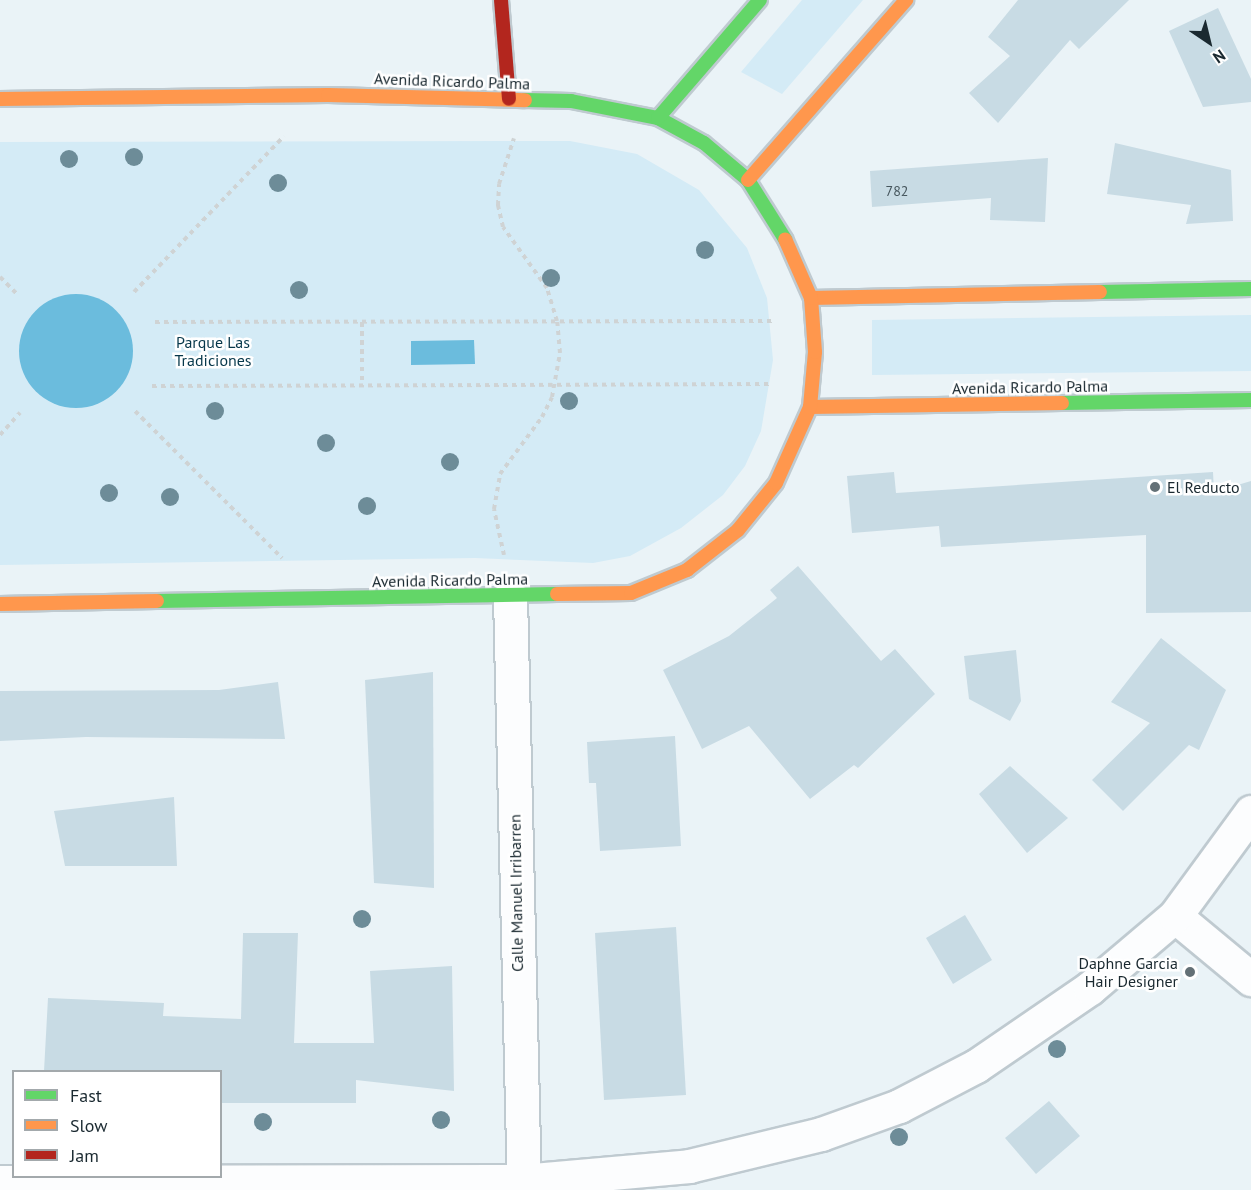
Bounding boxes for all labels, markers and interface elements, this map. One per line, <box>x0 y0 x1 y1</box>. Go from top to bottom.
north arrow <box>1179 12 1239 72</box>
text: N <box>1209 46 1229 68</box>
street label: Avenida Ricardo Palma <box>374 69 530 93</box>
house number: 782 <box>886 183 908 199</box>
park label: Parque Las Tradiciones <box>174 332 252 370</box>
street label: Avenida Ricardo Palma <box>952 376 1108 398</box>
place label: El Reducto <box>1167 477 1240 497</box>
marker: El Reducto <box>1148 480 1162 494</box>
street label: Avenida Ricardo Palma <box>372 569 528 591</box>
street label: Calle Manuel Irribarren <box>505 814 527 972</box>
place label: Daphne Garcia Hair Designer <box>1078 953 1178 991</box>
marker: Daphne Garcia Hair Designer <box>1183 965 1197 979</box>
legend <box>12 1070 222 1178</box>
text: Fast <box>70 1084 102 1107</box>
text: Slow <box>70 1114 108 1137</box>
text: Jam <box>70 1144 99 1167</box>

